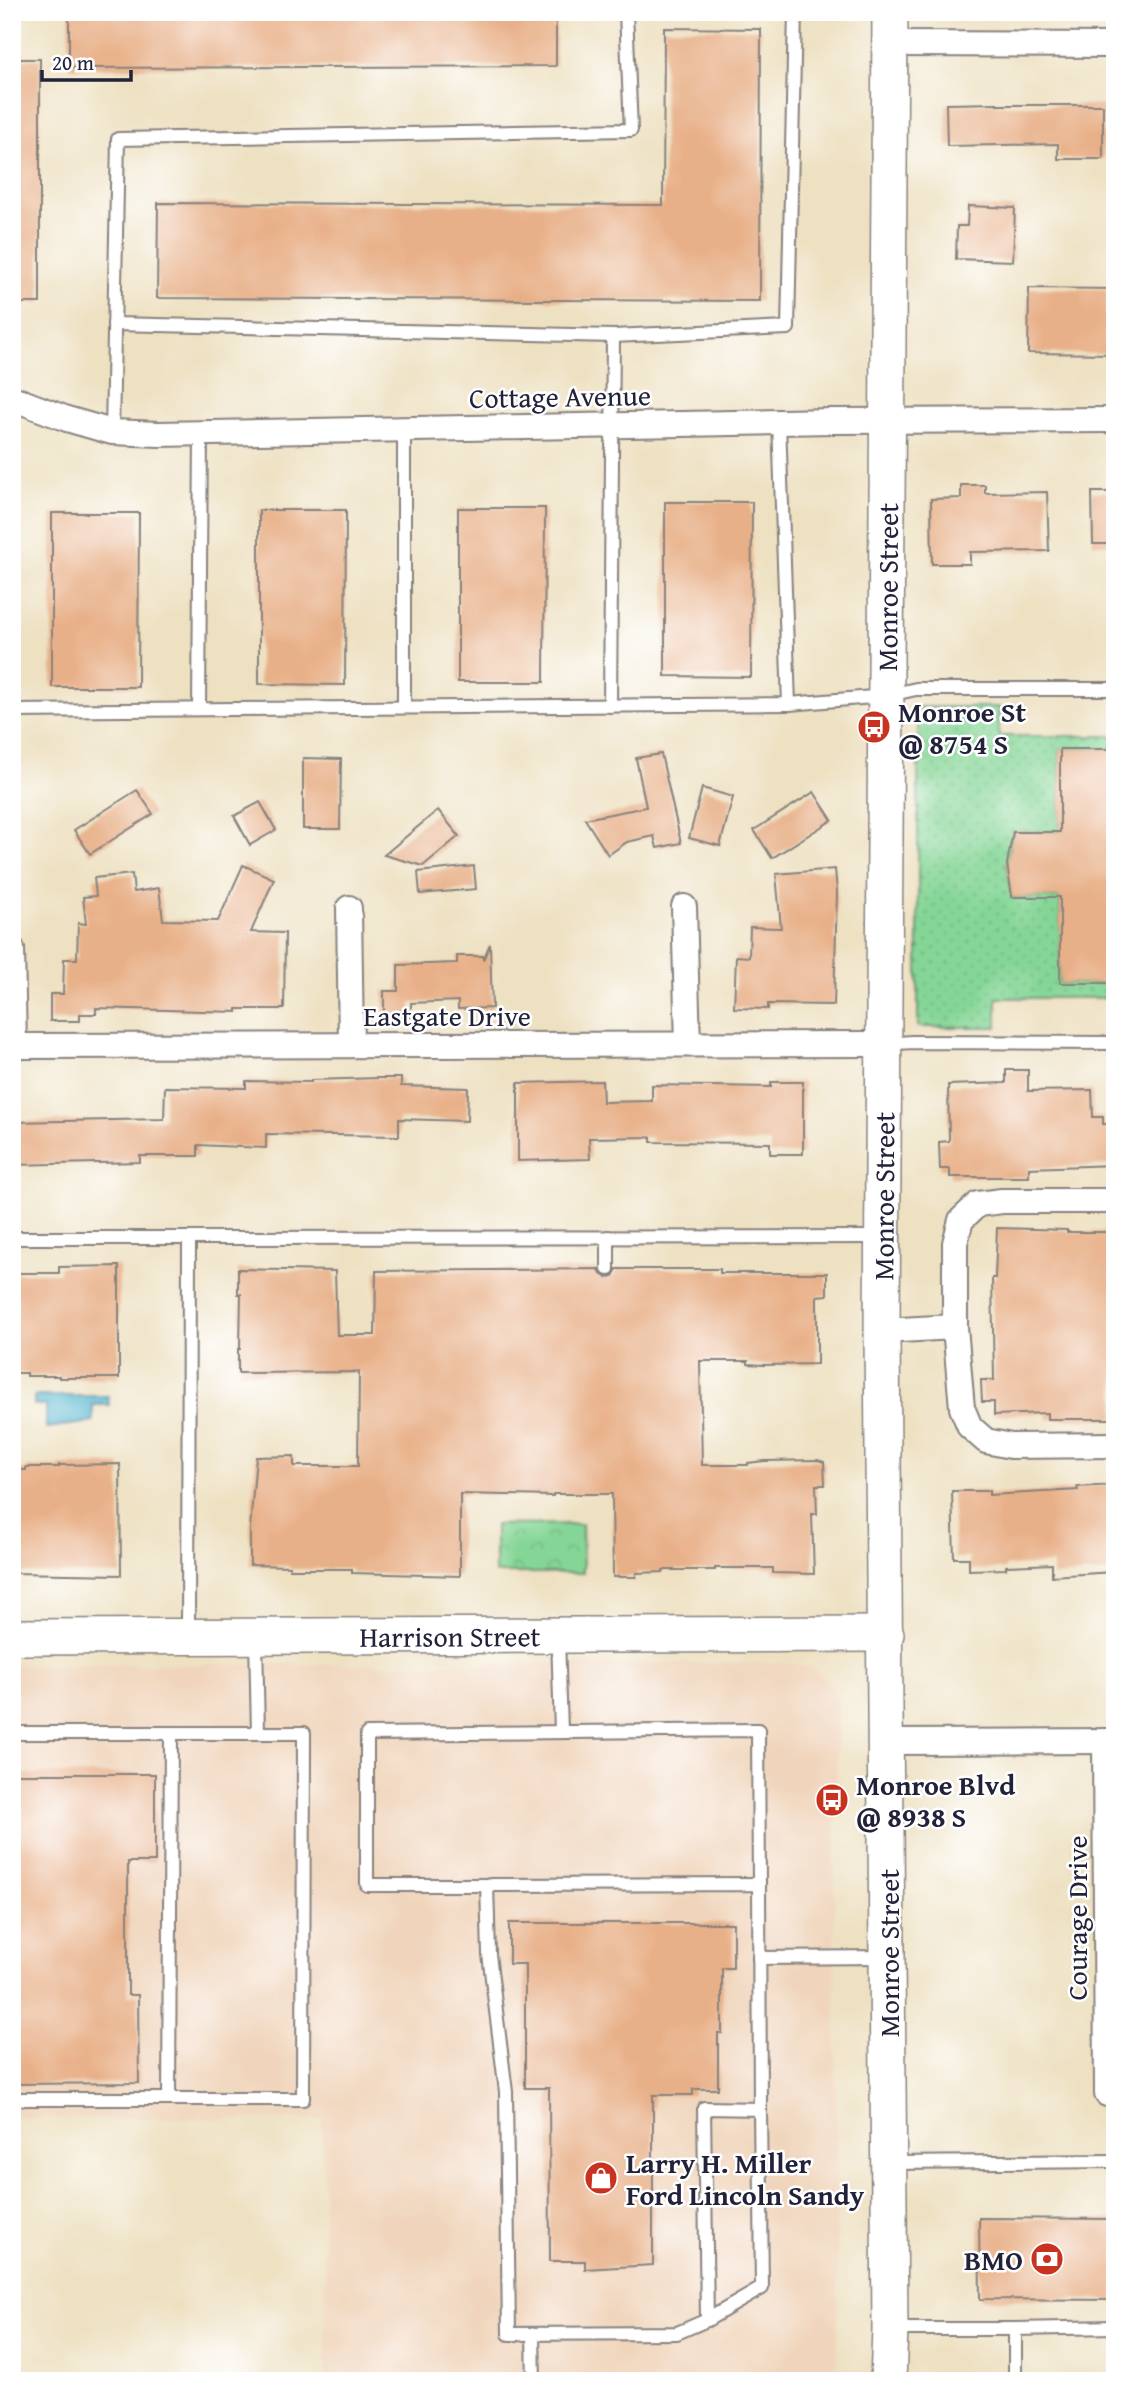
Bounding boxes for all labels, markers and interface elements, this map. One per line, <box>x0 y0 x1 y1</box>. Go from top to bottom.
scale bar <box>42 38 131 82</box>
text: 20 m <box>52 47 94 78</box>
street label: Cottage Avenue <box>469 374 651 418</box>
street label: Monroe Street <box>866 503 908 672</box>
place label: Monroe St @ 8754 S <box>898 691 1026 764</box>
bus stop icon: Monroe St @ 8754 S <box>855 708 893 746</box>
street label: Eastgate Drive <box>363 995 531 1036</box>
street label: Monroe Street <box>862 1112 904 1280</box>
street label: Harrison Street <box>359 1615 541 1656</box>
place label: Monroe Blvd @ 8938 S <box>856 1764 1016 1837</box>
bus stop icon: Monroe Blvd @ 8938 S <box>813 1781 851 1819</box>
street label: Courage Drive <box>1056 1835 1097 2001</box>
street label: Monroe Street <box>868 1869 909 2037</box>
place label: Larry H. Miller Ford Lincoln Sandy <box>626 2142 865 2215</box>
shop icon: Larry H. Miller Ford Lincoln Sandy <box>582 2159 620 2197</box>
place label: BMO <box>964 2239 1023 2280</box>
bank icon: BMO <box>1028 2240 1066 2278</box>

